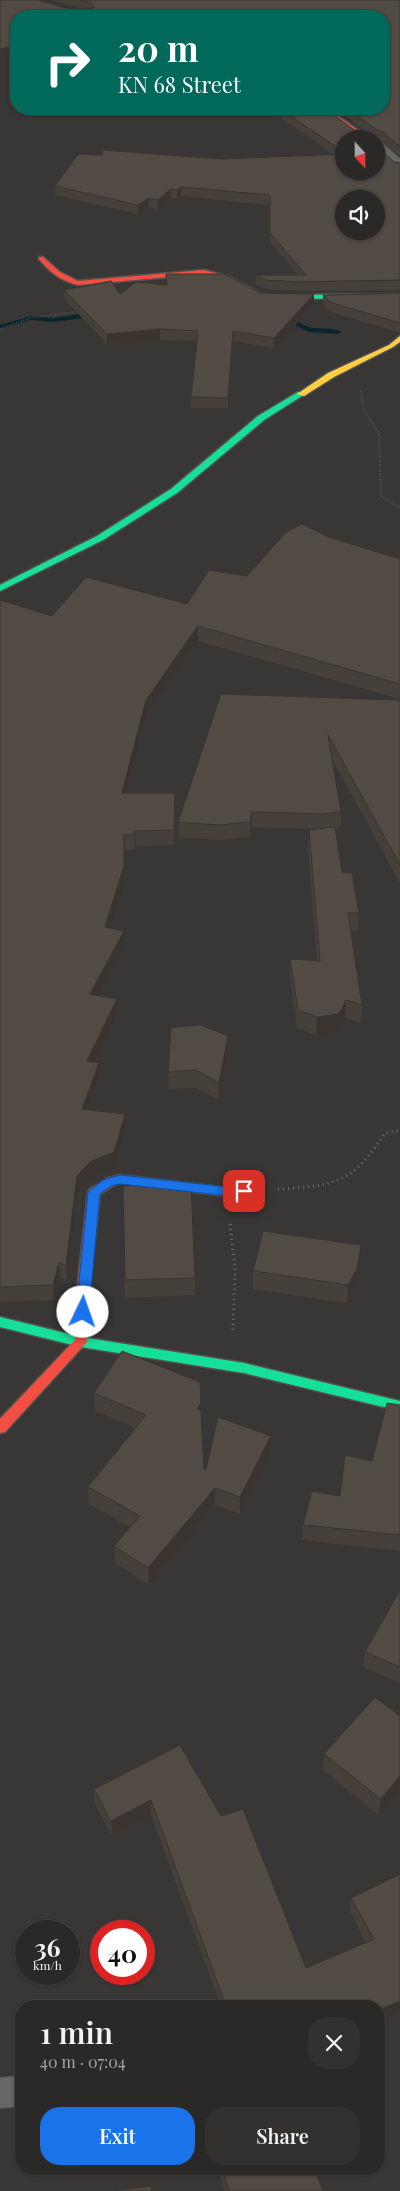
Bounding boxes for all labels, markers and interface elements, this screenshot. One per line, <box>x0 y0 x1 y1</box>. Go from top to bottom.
text: 20 m <box>118 24 199 71</box>
icon: right <box>35 30 100 95</box>
text: KN 68 Street <box>118 69 241 99</box>
north arrow <box>335 130 385 180</box>
map controls <box>335 130 385 240</box>
button: sound <box>335 190 385 240</box>
pin <box>223 1170 265 1212</box>
icon: arrive <box>230 1177 258 1205</box>
position arrow <box>56 1285 108 1337</box>
speed limit sign: 40 <box>90 1920 155 1985</box>
text: 36 <box>34 1930 61 1963</box>
text: km/h <box>33 1957 62 1973</box>
text: 1 min <box>40 2012 113 2052</box>
button: close <box>308 2017 360 2069</box>
text: 40 m · 07:04 <box>40 2051 126 2072</box>
button: Exit <box>40 2107 195 2165</box>
button: Share <box>205 2107 360 2165</box>

